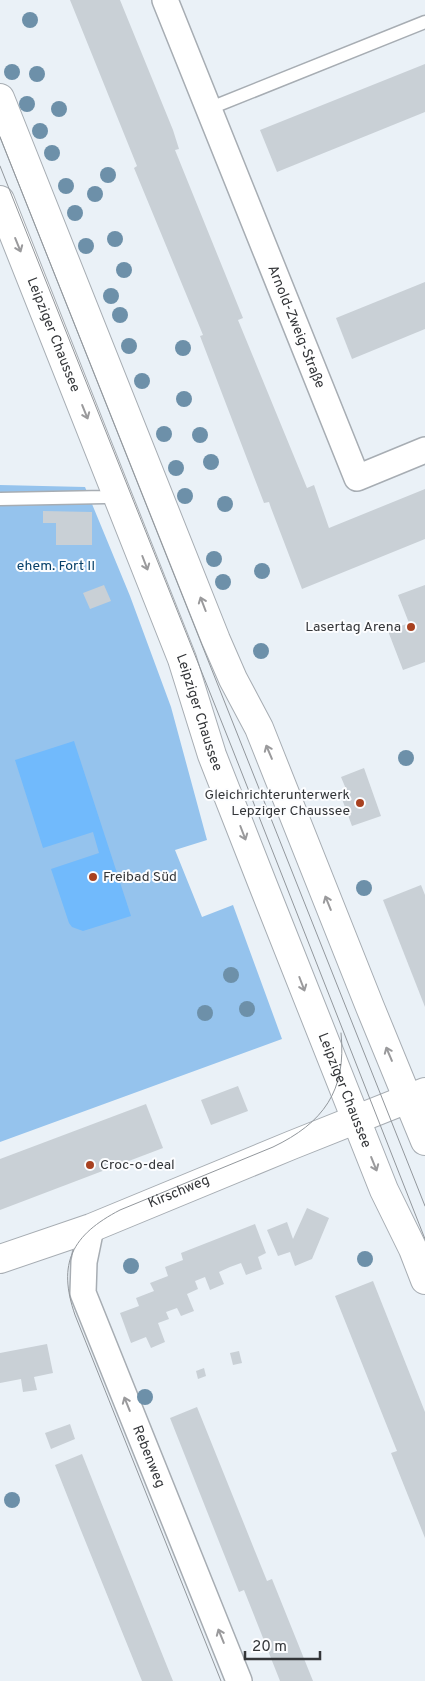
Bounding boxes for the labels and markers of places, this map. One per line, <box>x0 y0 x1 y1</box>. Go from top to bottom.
place label: Lasertag Arena <box>305 619 401 636</box>
marker: Lasertag Arena <box>405 621 417 633</box>
place label: Gleichrichterunterwerk Lepziger Chaussee <box>205 787 350 820</box>
marker: Gleichrichterunterwerk Lepziger Chaussee <box>354 797 366 809</box>
place label: Freibad Süd <box>103 869 177 886</box>
marker: Freibad Süd <box>87 871 99 883</box>
place label: Croc-o-deal <box>100 1157 175 1174</box>
marker: Croc-o-deal <box>84 1159 96 1171</box>

